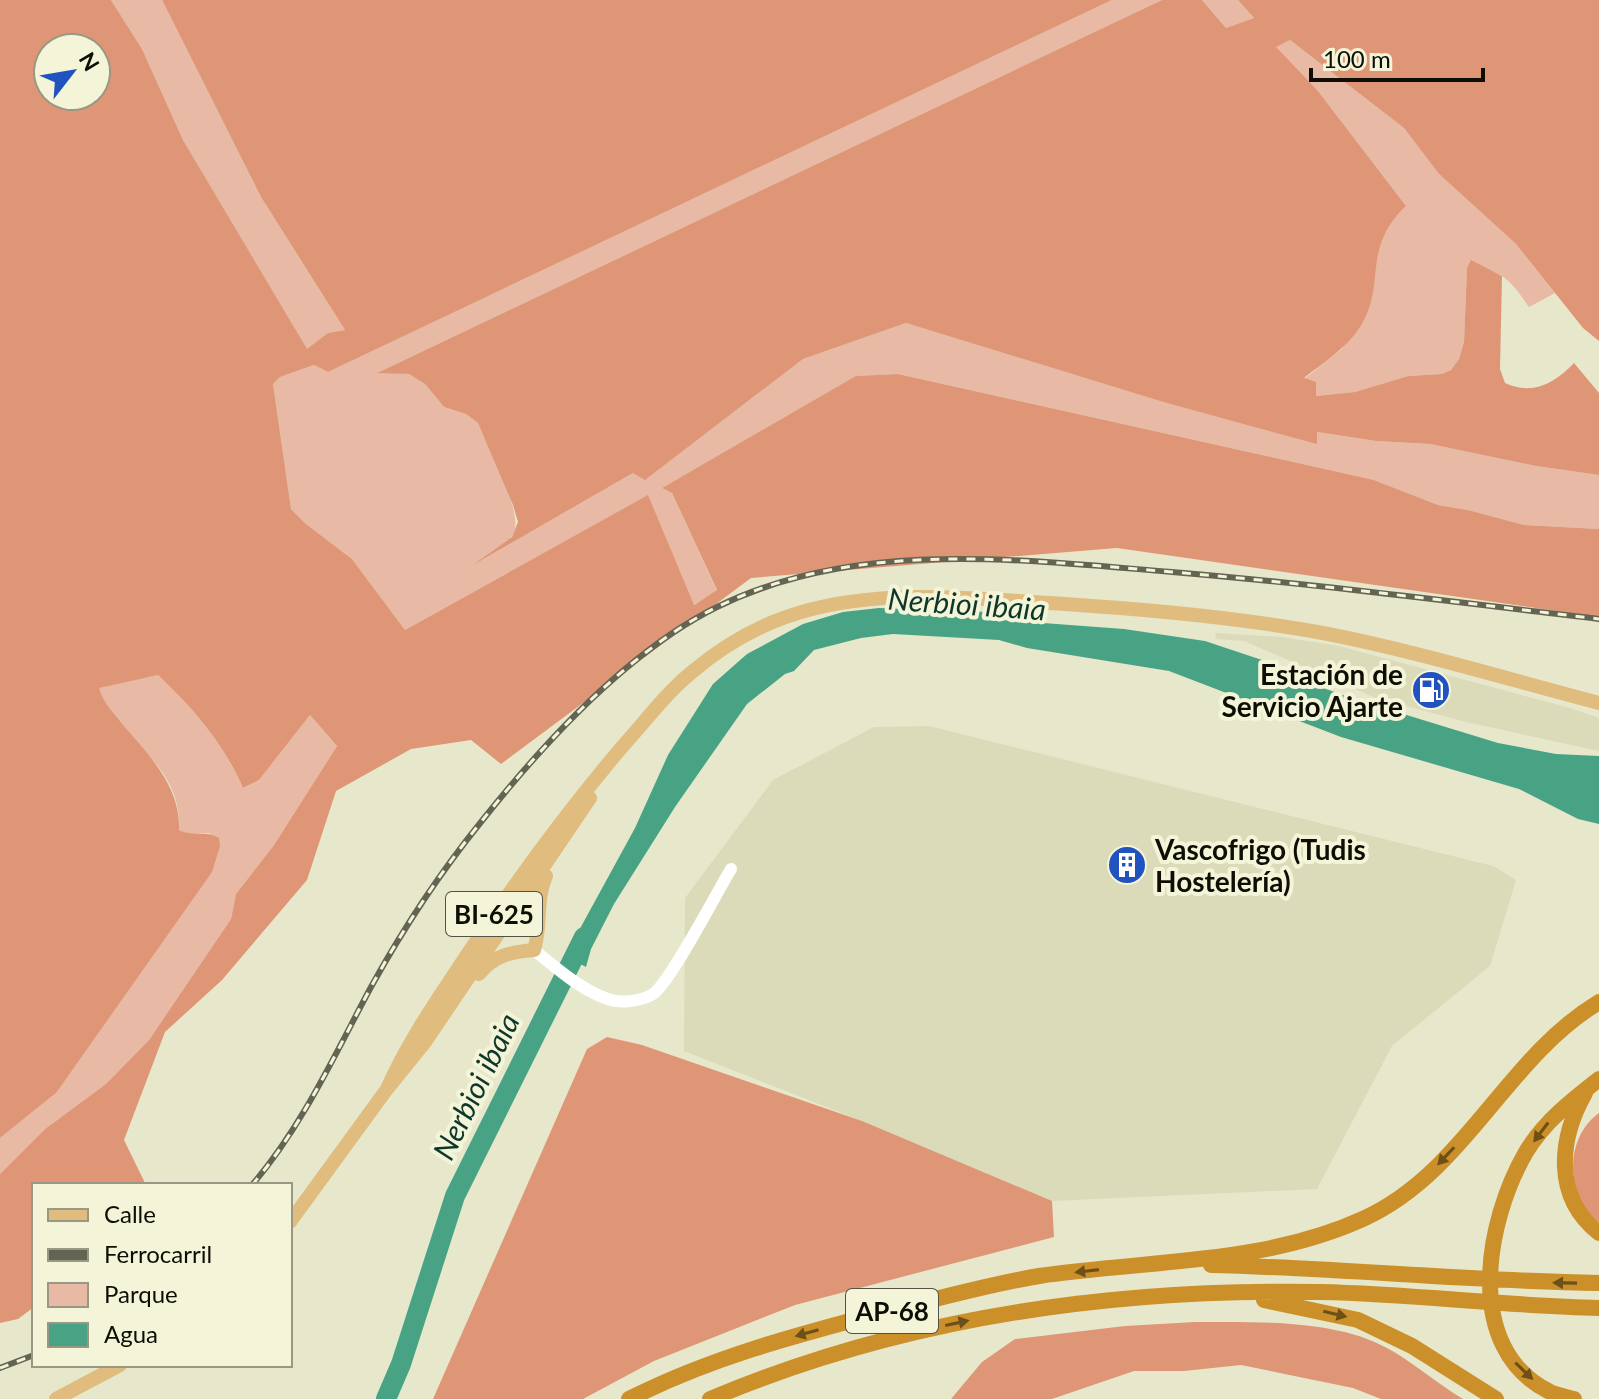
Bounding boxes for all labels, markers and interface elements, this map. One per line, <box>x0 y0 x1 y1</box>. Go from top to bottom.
north arrow <box>32 32 112 112</box>
scale bar <box>1311 32 1483 82</box>
text: 100 m <box>1323 44 1391 73</box>
text: N <box>74 47 106 76</box>
water label: Nerbioi ibaia <box>887 580 1047 626</box>
place label: Estación de Servicio Ajarte <box>1221 657 1403 723</box>
fuel station icon: Estación de Servicio Ajarte <box>1410 669 1452 711</box>
place label: Vascofrigo (Tudis Hostelería) <box>1154 832 1366 898</box>
building icon: Vascofrigo (Tudis Hostelería) <box>1106 844 1148 886</box>
road number: BI-625 <box>446 892 542 936</box>
water label: Nerbioi ibaia <box>424 1007 526 1165</box>
one-way arrow <box>1534 1122 1550 1142</box>
one-way arrow <box>1438 1146 1456 1165</box>
legend <box>32 1183 292 1367</box>
text: Calle <box>104 1199 156 1228</box>
text: Ferrocarril <box>104 1239 212 1268</box>
one-way arrow <box>1075 1264 1100 1277</box>
one-way arrow <box>1552 1277 1577 1289</box>
text: Parque <box>104 1279 178 1308</box>
road number: AP-68 <box>846 1289 938 1333</box>
one-way arrow <box>1322 1308 1347 1321</box>
one-way arrow <box>945 1316 970 1328</box>
text: Agua <box>104 1319 158 1348</box>
one-way arrow <box>794 1327 819 1339</box>
one-way arrow <box>1514 1361 1533 1379</box>

